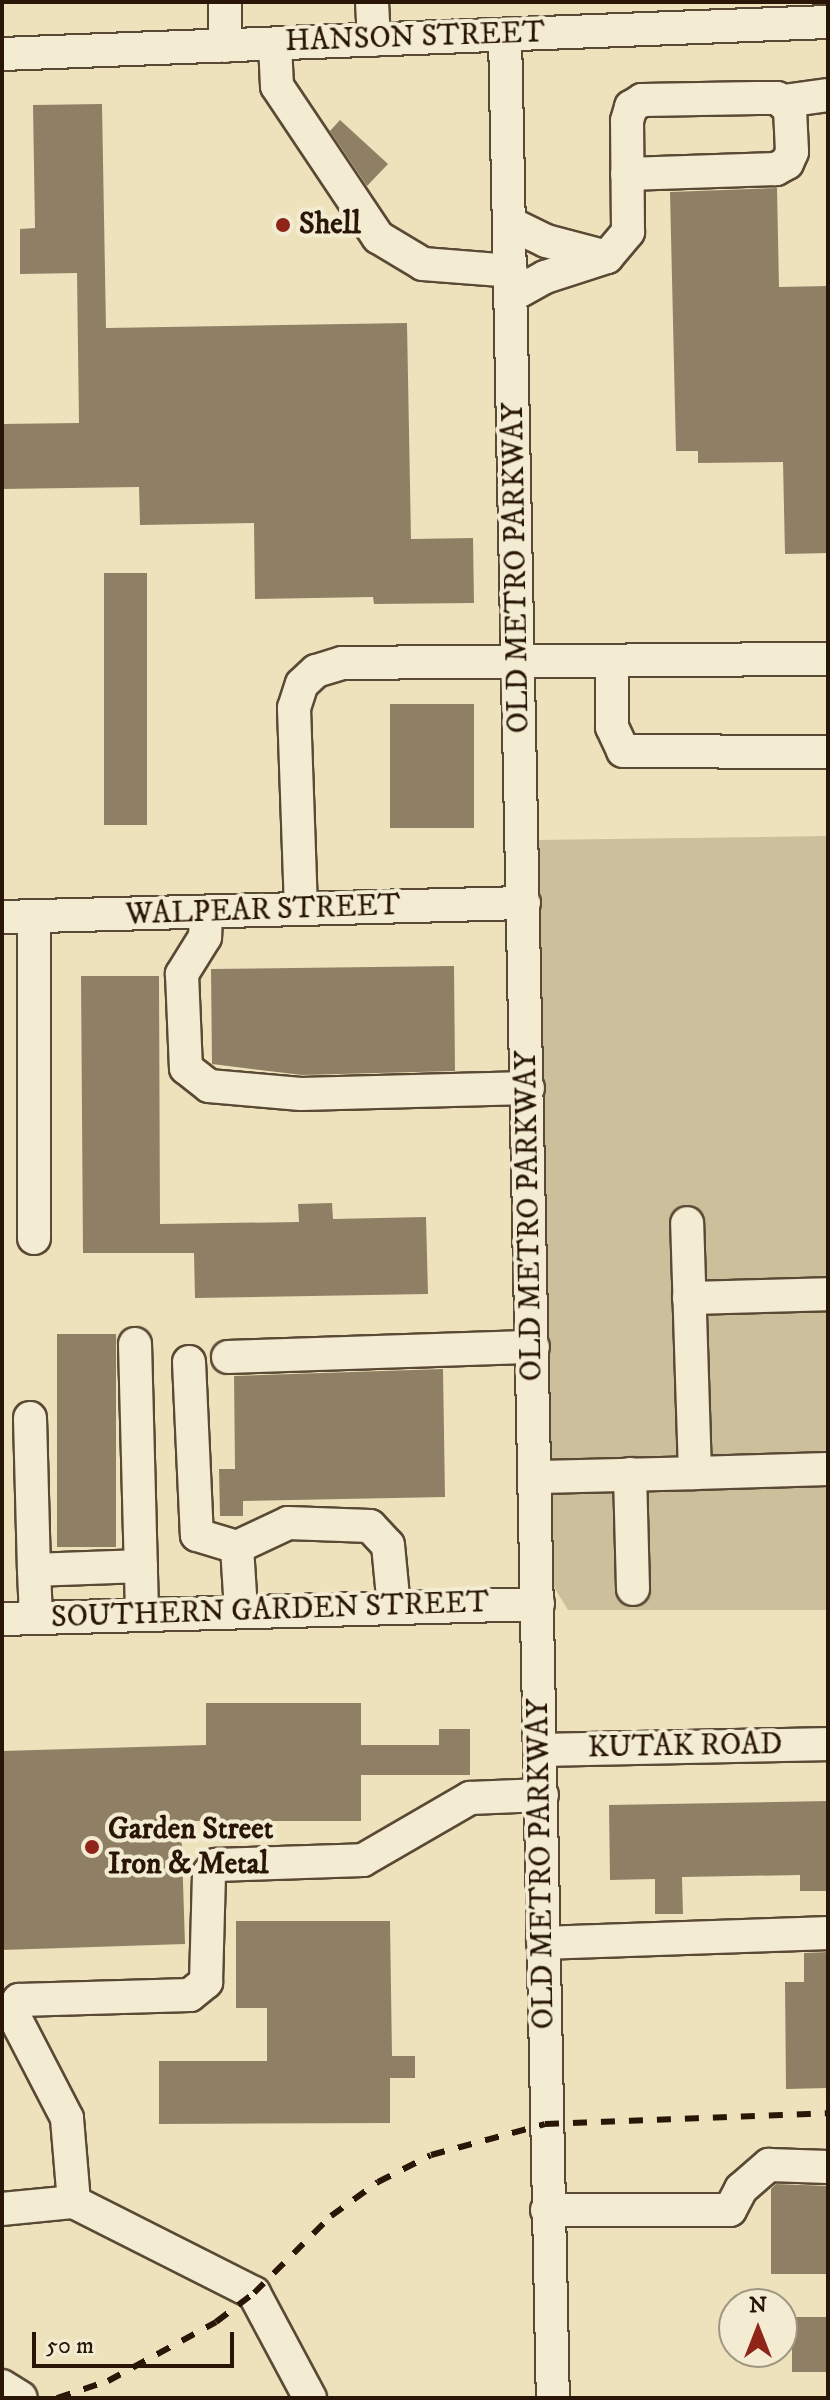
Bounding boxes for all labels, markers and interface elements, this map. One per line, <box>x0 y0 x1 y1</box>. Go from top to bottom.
street label: HANSON STREET <box>284 15 546 61</box>
place label: Shell <box>299 207 361 243</box>
marker: Shell <box>274 216 292 234</box>
street label: OLD METRO PARKWAY <box>496 402 538 734</box>
street label: WALPEAR STREET <box>125 888 401 934</box>
street label: OLD METRO PARKWAY <box>509 1050 551 1382</box>
street label: SOUTHERN GARDEN STREET <box>50 1585 490 1637</box>
street label: OLD METRO PARKWAY <box>521 1698 563 2030</box>
street label: KUTAK ROAD <box>587 1727 783 1767</box>
place label: Garden Street Iron & Metal <box>108 1812 273 1882</box>
marker: Garden Street Iron & Metal <box>83 1838 101 1856</box>
north arrow <box>718 2288 798 2368</box>
text: N <box>749 2292 767 2319</box>
scale bar <box>36 2316 238 2366</box>
text: 50 m <box>46 2331 94 2361</box>

